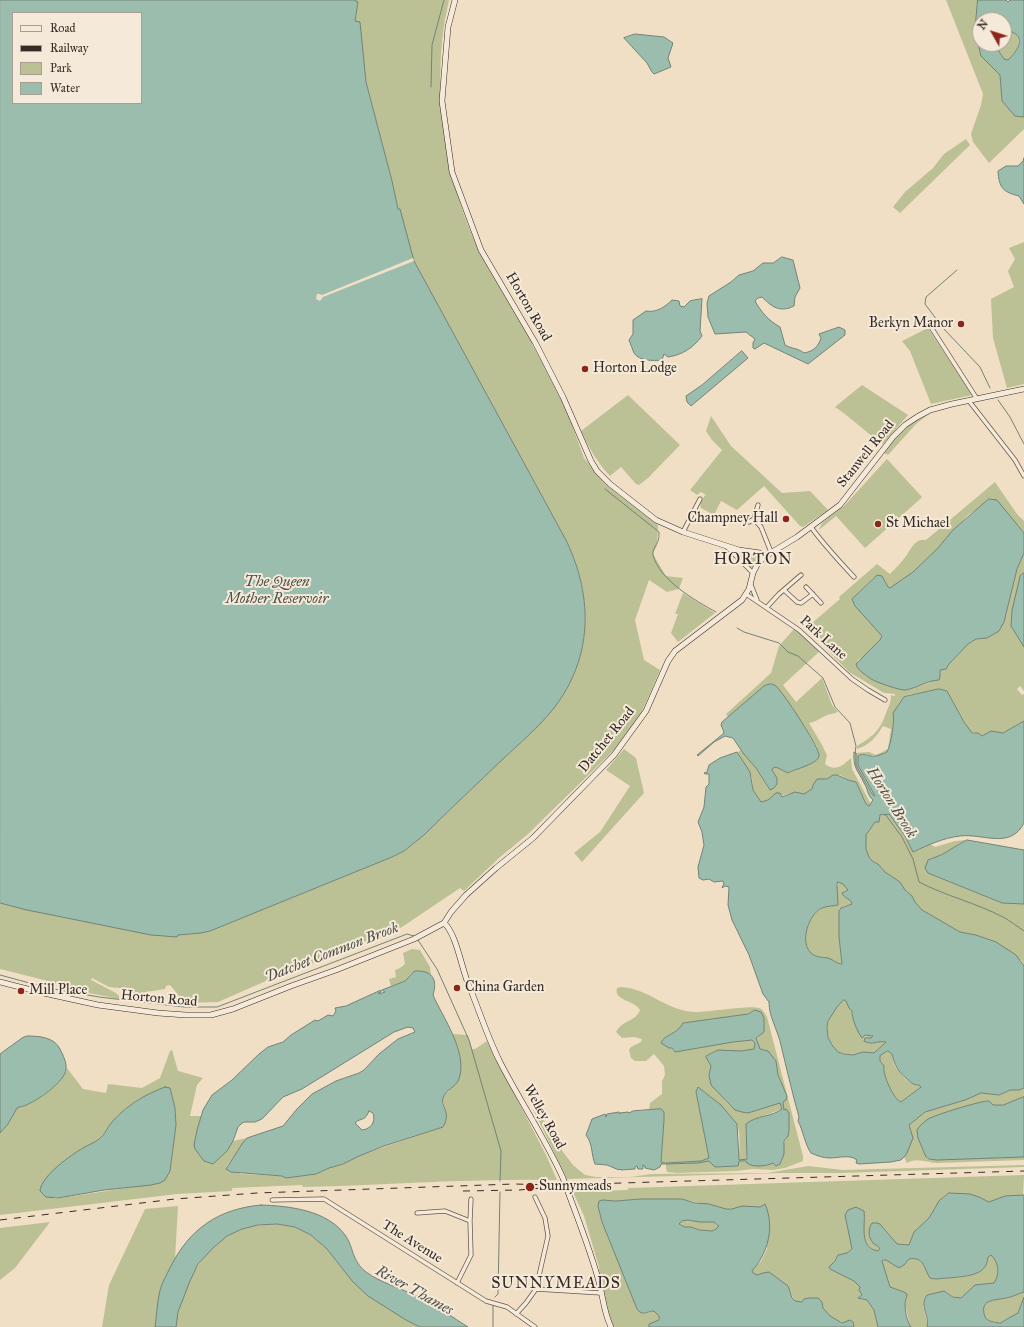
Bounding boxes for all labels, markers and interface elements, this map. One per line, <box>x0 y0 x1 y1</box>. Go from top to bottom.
legend <box>12 12 142 104</box>
north arrow <box>972 12 1012 52</box>
text: N <box>975 17 991 32</box>
text: Road <box>50 21 76 35</box>
text: Railway <box>50 41 88 55</box>
text: Park <box>50 61 72 75</box>
text: Water <box>50 81 80 95</box>
street label: Horton Road <box>502 270 554 344</box>
place label: Berkyn Manor <box>869 316 953 332</box>
marker: Berkyn Manor <box>956 319 966 329</box>
place label: Horton Lodge <box>593 361 677 377</box>
marker: Horton Lodge <box>580 364 590 374</box>
street label: Stanwell Road <box>834 417 898 491</box>
place label: Champney Hall <box>687 511 778 527</box>
marker: Champney Hall <box>781 514 791 524</box>
place label: St Michael <box>886 516 949 532</box>
marker: St Michael <box>873 519 883 529</box>
district label: HORTON <box>713 550 793 570</box>
water label: The Queen Mother Reservoir <box>225 573 329 608</box>
street label: Park Lane <box>796 612 850 664</box>
street label: Datchet Road <box>576 704 638 776</box>
water label: Horton Brook <box>862 764 920 842</box>
water label: Datchet Common Brook <box>263 919 401 987</box>
place label: China Garden <box>465 980 544 996</box>
place label: Mill Place <box>29 983 87 999</box>
marker: China Garden <box>452 983 462 993</box>
marker: Mill Place <box>16 986 26 996</box>
street label: Horton Road <box>120 987 198 1011</box>
street label: Welley Road <box>519 1082 569 1152</box>
place label: Sunnymeads <box>539 1179 612 1195</box>
marker: Sunnymeads <box>524 1181 536 1193</box>
street label: The Avenue <box>379 1217 445 1267</box>
water label: River Thames <box>372 1262 456 1320</box>
district label: SUNNYMEADS <box>491 1274 621 1294</box>

